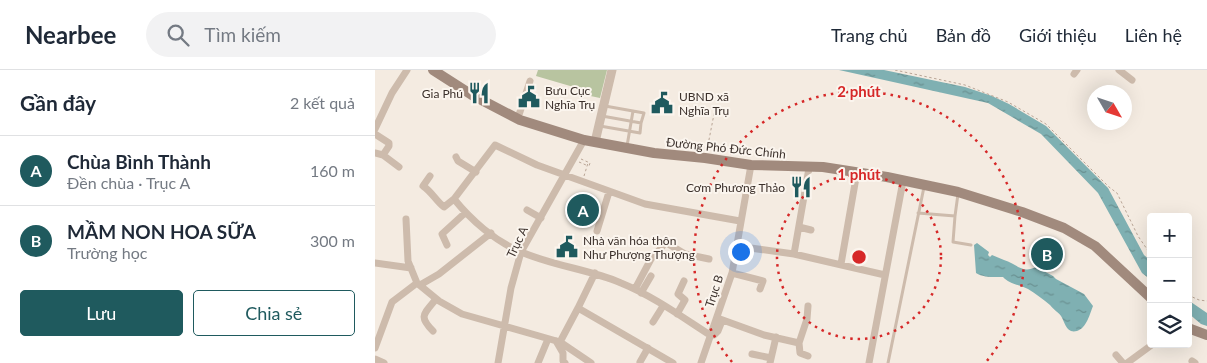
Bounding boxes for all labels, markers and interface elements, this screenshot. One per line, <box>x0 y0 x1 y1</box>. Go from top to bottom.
search box <box>146 12 496 57</box>
text: Nearbee <box>25 20 116 49</box>
icon: search <box>164 21 192 49</box>
text: Tìm kiếm <box>204 23 281 46</box>
text: Trang chủ <box>831 24 908 46</box>
text: Bản đồ <box>936 24 991 46</box>
text: Giới thiệu <box>1019 24 1097 46</box>
text: Liên hệ <box>1125 24 1182 46</box>
restaurant icon: Gia Phú <box>466 80 492 106</box>
text: 2 phút <box>837 82 881 100</box>
place label: Bưu Cục Nghĩa Trụ <box>545 83 595 112</box>
public building icon: Bưu Cục Nghĩa Trụ <box>516 84 542 110</box>
north arrow <box>1087 85 1132 130</box>
place label: Gia Phú <box>422 86 463 101</box>
place label: UBND xã Nghĩa Trụ <box>679 89 729 118</box>
text: Gần đây <box>20 90 96 115</box>
public building icon: UBND xã Nghĩa Trụ <box>649 90 675 116</box>
text: 2 kết quả <box>290 93 355 112</box>
street label: Đường Phó Đức Chính <box>665 134 787 162</box>
text: Chùa Bình Thành <box>67 150 211 173</box>
text: A <box>30 161 42 180</box>
text: 160 m <box>310 161 355 180</box>
text: 1 phút <box>837 165 881 183</box>
text: Đền chùa · Trục A <box>67 173 190 192</box>
restaurant icon: Cơm Phương Thảo <box>788 174 814 200</box>
place label: Cơm Phương Thảo <box>686 180 785 195</box>
pin: A <box>567 191 599 229</box>
map controls <box>1147 213 1192 348</box>
button: + <box>1147 213 1192 258</box>
text: MẦM NON HOA SỮA <box>67 220 256 243</box>
street label: Trục A <box>503 223 531 260</box>
text: B <box>31 231 41 250</box>
text: 300 m <box>310 231 355 250</box>
place label: Nhà văn hóa thôn Như Phượng Thượng <box>583 233 695 262</box>
public building icon: Nhà văn hóa thôn Như Phượng Thượng <box>554 234 580 260</box>
pin: B <box>1031 235 1063 273</box>
your location <box>728 239 754 265</box>
text: Trường học <box>67 243 147 262</box>
centre of rings <box>850 248 868 266</box>
button: − <box>1147 258 1192 303</box>
street label: Trục B <box>702 273 726 309</box>
button: Lưu <box>20 290 183 336</box>
button: Chia sẻ <box>193 290 355 336</box>
button: layers <box>1147 303 1192 348</box>

